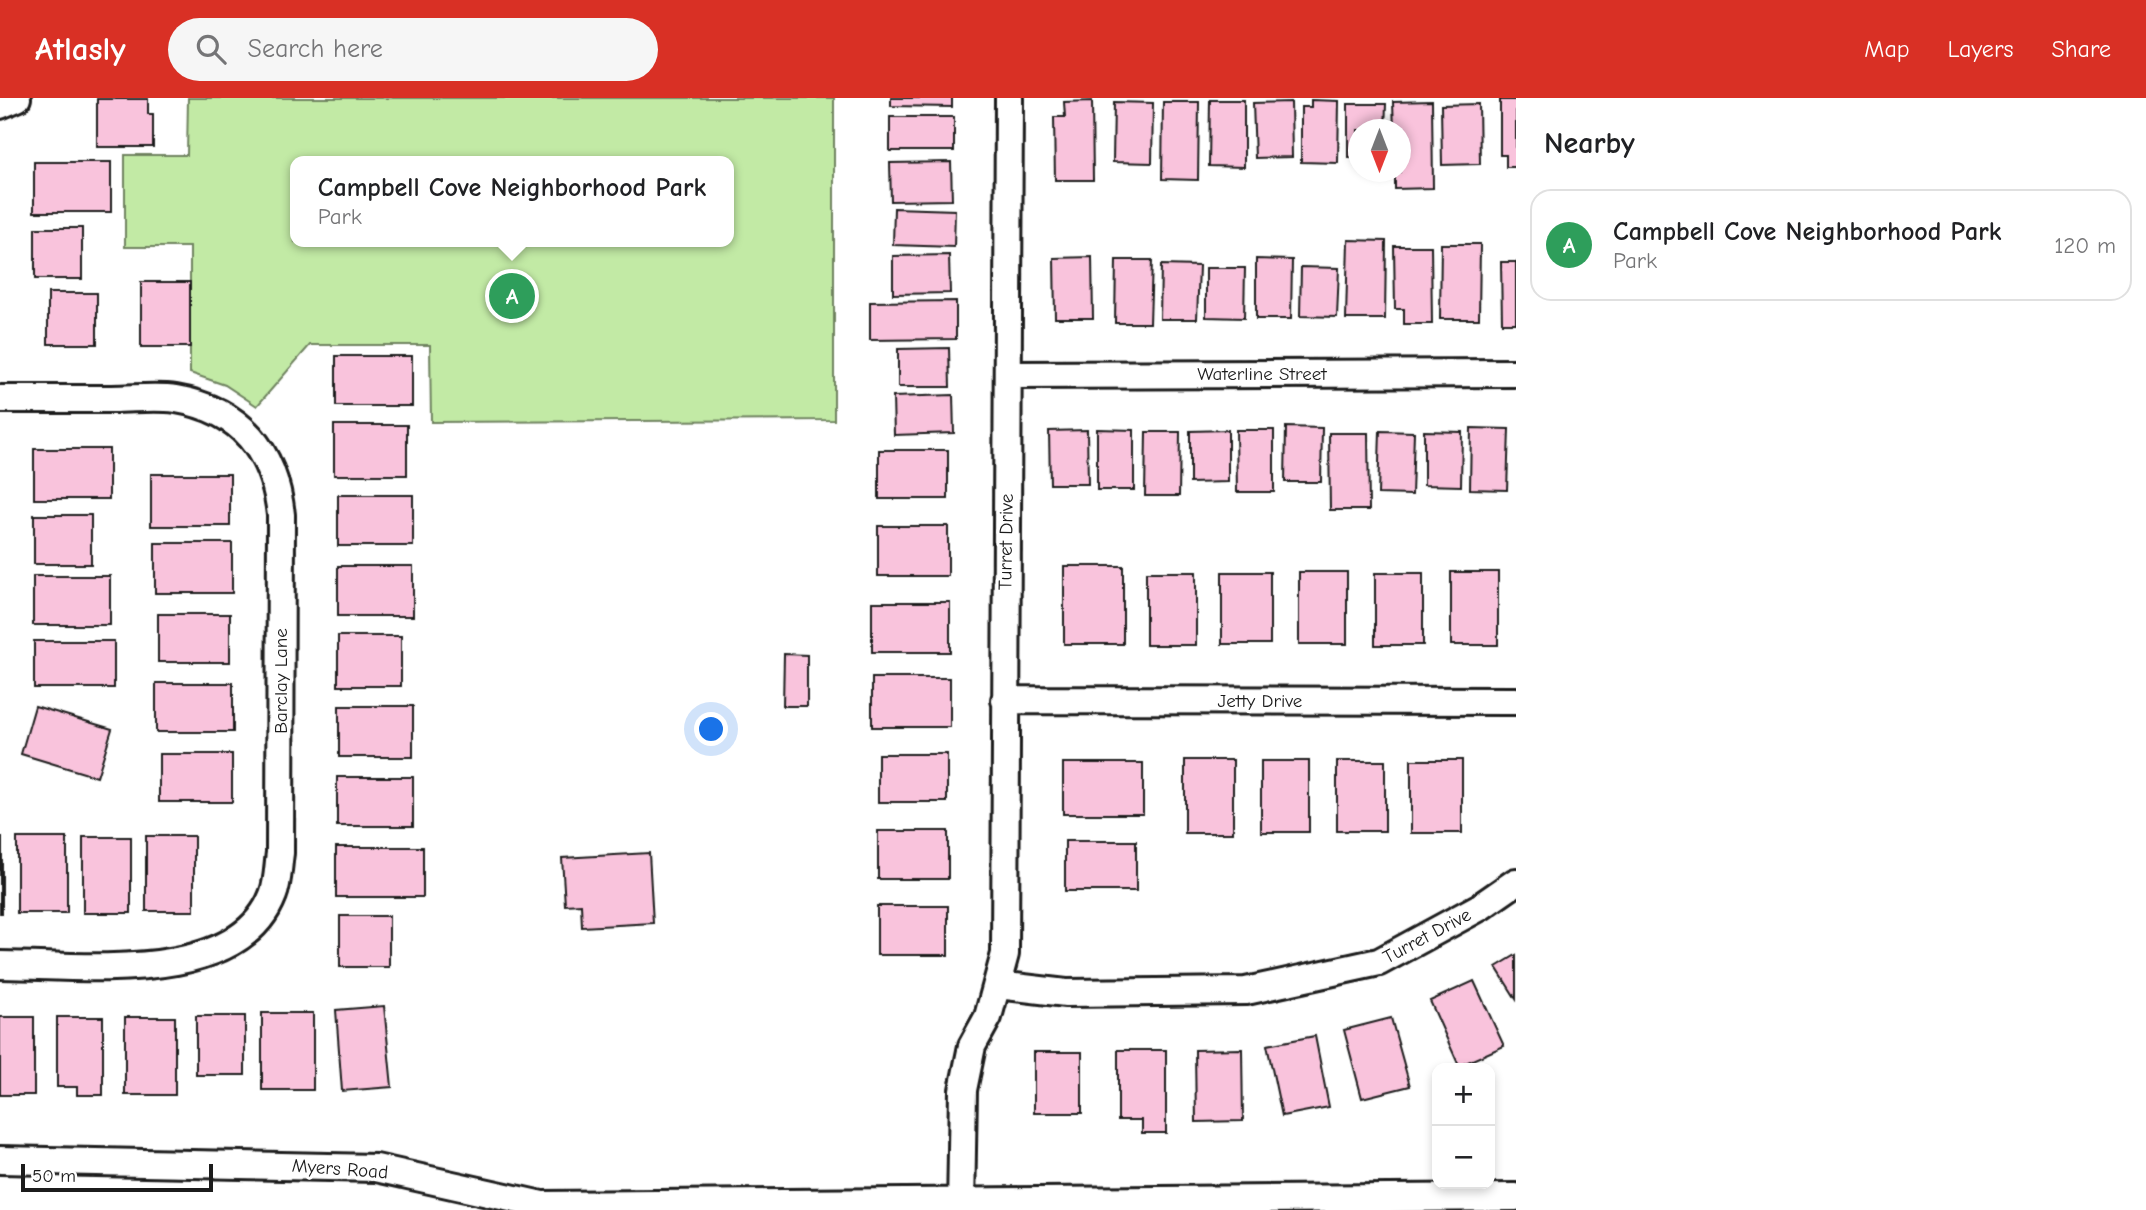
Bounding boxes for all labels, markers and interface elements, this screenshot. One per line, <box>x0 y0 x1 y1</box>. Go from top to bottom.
search box <box>168 18 658 81</box>
text: Atlasly <box>35 30 126 68</box>
icon: search <box>192 30 230 68</box>
text: Search here <box>248 34 383 64</box>
text: Map <box>1864 35 1910 63</box>
text: Layers <box>1948 35 2013 63</box>
text: Share <box>2051 35 2111 63</box>
north arrow <box>1348 119 1411 182</box>
text: Nearby <box>1544 126 1635 161</box>
popup <box>290 156 734 247</box>
text: Campbell Cove Neighborhood Park <box>318 173 706 203</box>
text: Park <box>318 203 362 230</box>
text: Campbell Cove Neighborhood Park <box>1613 217 2001 247</box>
text: A <box>1563 232 1575 259</box>
text: 120 m <box>2054 232 2116 259</box>
text: Park <box>1613 247 1657 274</box>
pin: A <box>489 270 535 322</box>
street label: Waterline Street <box>1197 363 1327 385</box>
street label: Turret Drive <box>994 494 1018 590</box>
street label: Barclay Lane <box>270 628 292 734</box>
street label: Jetty Drive <box>1218 690 1302 712</box>
your location <box>694 712 728 746</box>
street label: Turret Drive <box>1379 904 1475 968</box>
map controls <box>1432 1063 1495 1189</box>
button: + <box>1432 1063 1495 1126</box>
button: − <box>1432 1126 1495 1189</box>
street label: Myers Road <box>291 1155 389 1183</box>
scale bar <box>21 1161 214 1193</box>
text: 50 m <box>32 1165 76 1187</box>

